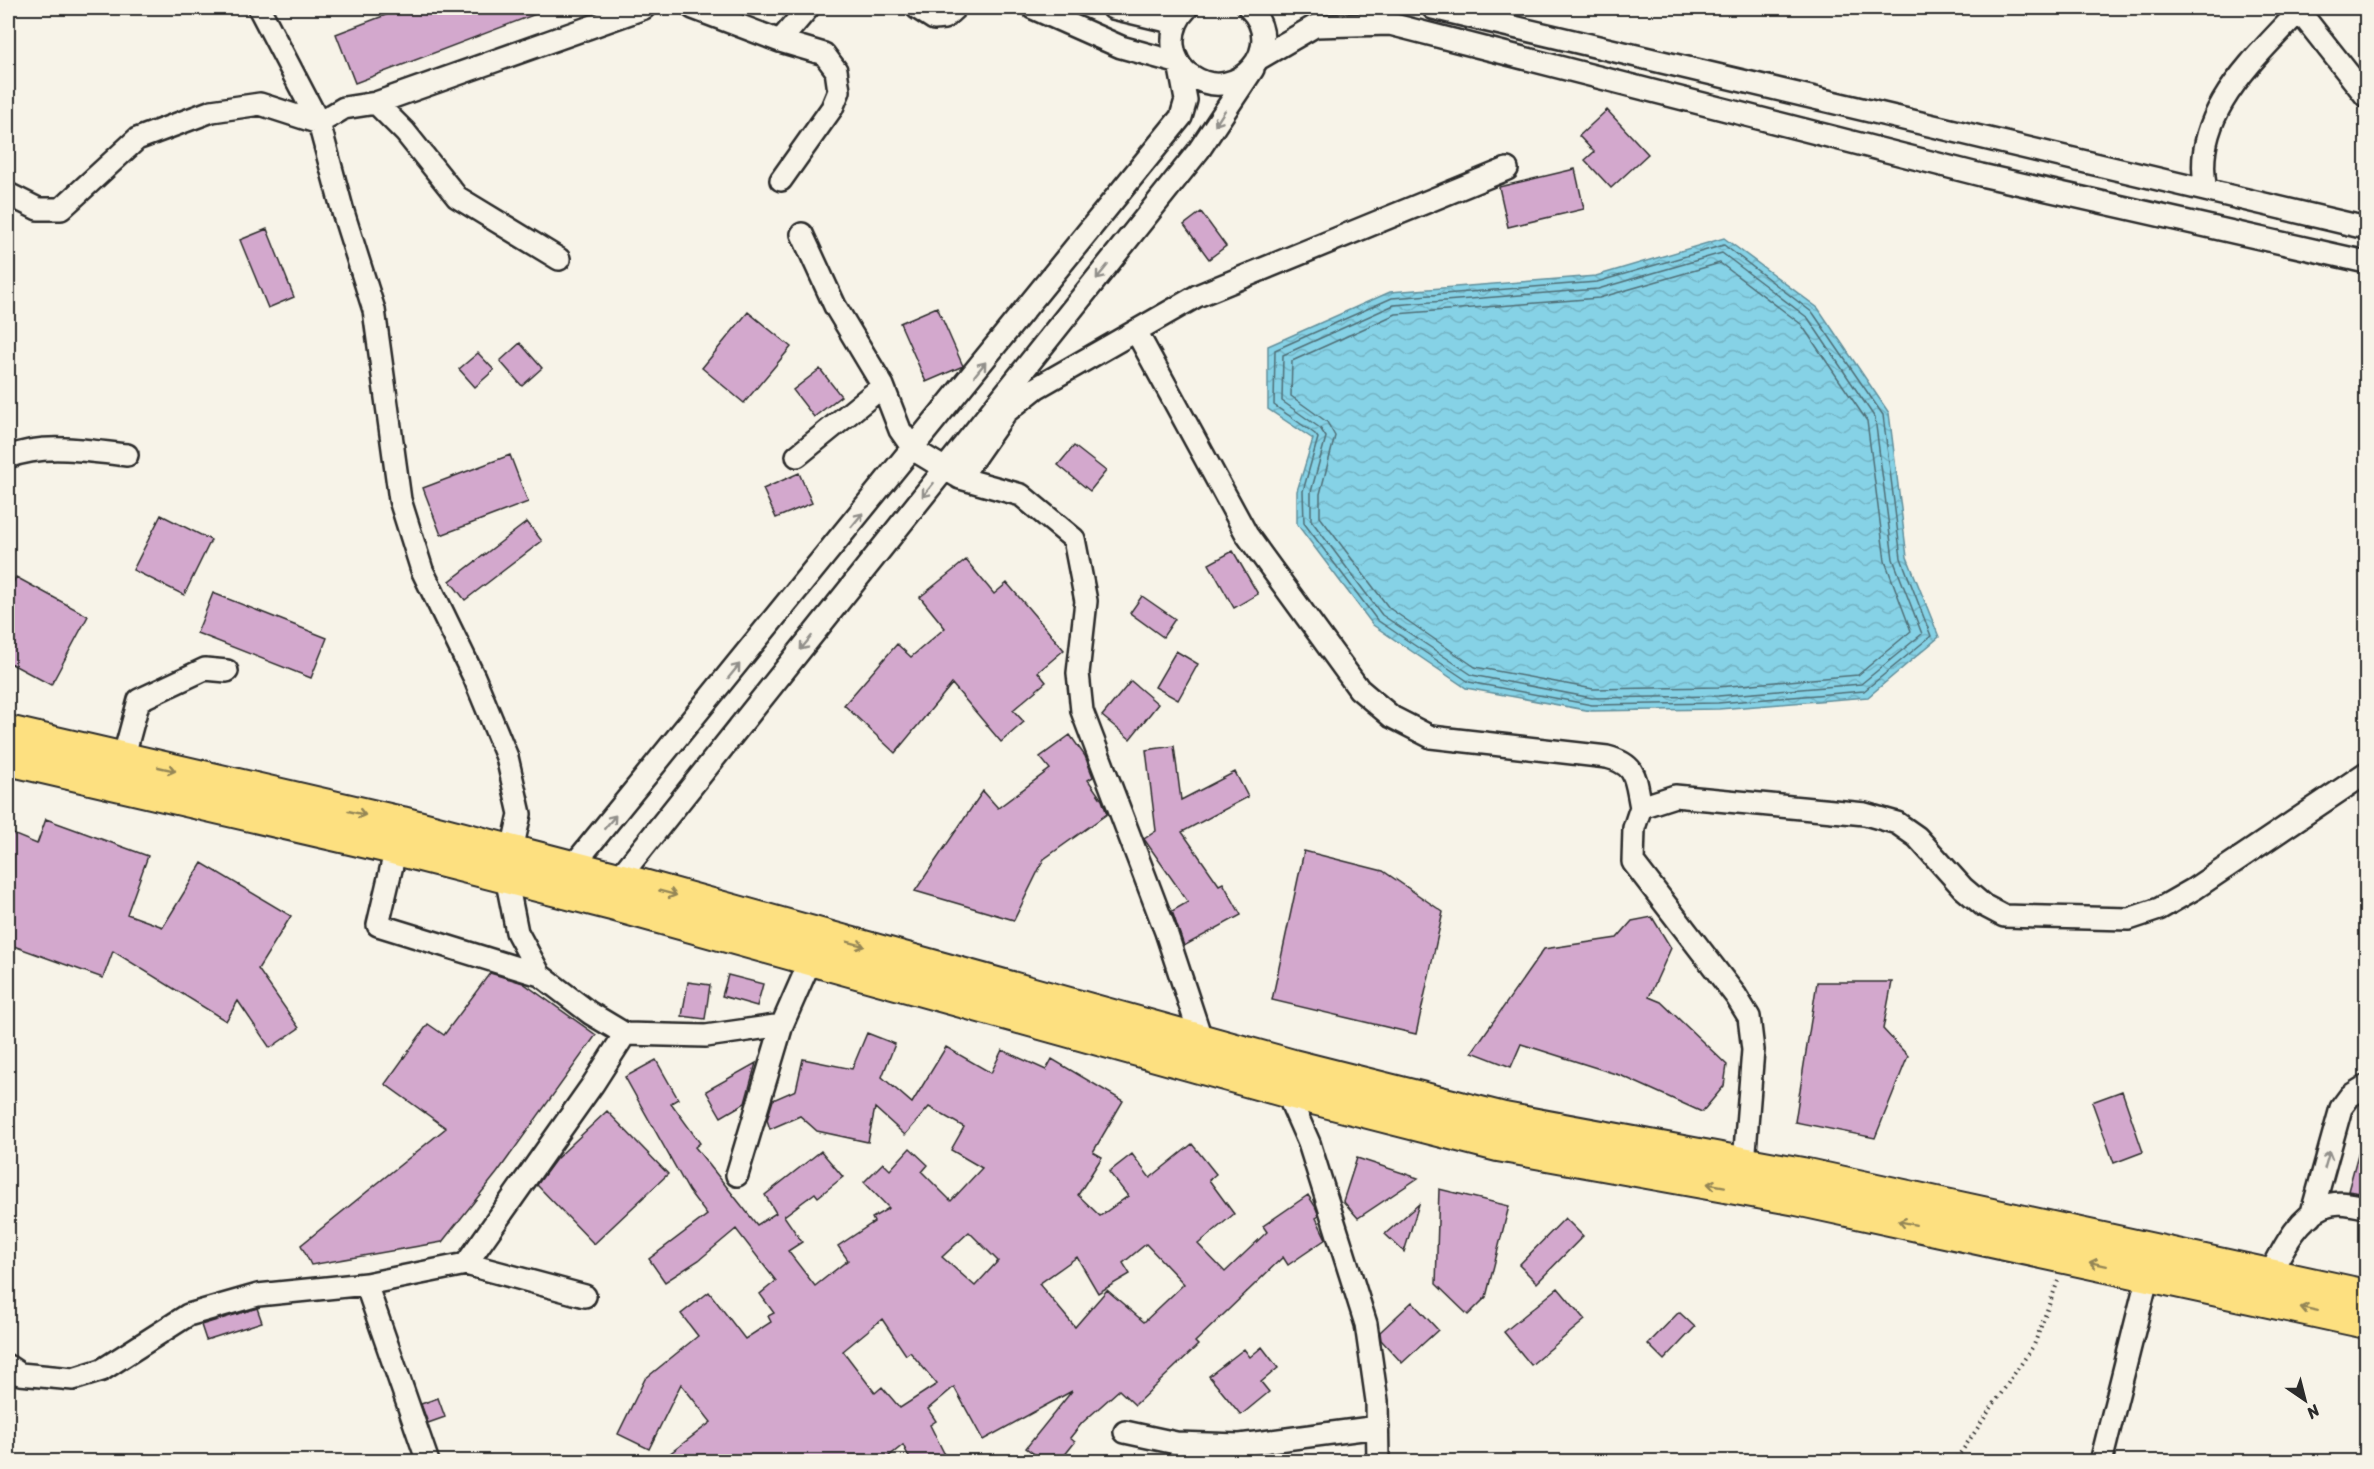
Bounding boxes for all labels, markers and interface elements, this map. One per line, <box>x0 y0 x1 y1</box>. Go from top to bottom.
one-way arrow <box>1214 109 1227 126</box>
one-way arrow <box>1095 264 1108 280</box>
one-way arrow <box>973 361 986 377</box>
one-way arrow <box>921 482 934 498</box>
one-way arrow <box>850 512 863 528</box>
one-way arrow <box>800 635 813 651</box>
one-way arrow <box>727 664 740 680</box>
one-way arrow <box>157 763 176 775</box>
one-way arrow <box>347 807 366 819</box>
one-way arrow <box>603 815 617 830</box>
one-way arrow <box>658 887 677 899</box>
one-way arrow <box>846 939 865 950</box>
one-way arrow <box>2322 1151 2333 1170</box>
one-way arrow <box>1707 1179 1727 1190</box>
one-way arrow <box>1898 1217 1918 1228</box>
one-way arrow <box>2089 1258 2108 1269</box>
one-way arrow <box>2300 1303 2319 1315</box>
north arrow <box>2275 1370 2335 1430</box>
text: N <box>2300 1396 2327 1427</box>

